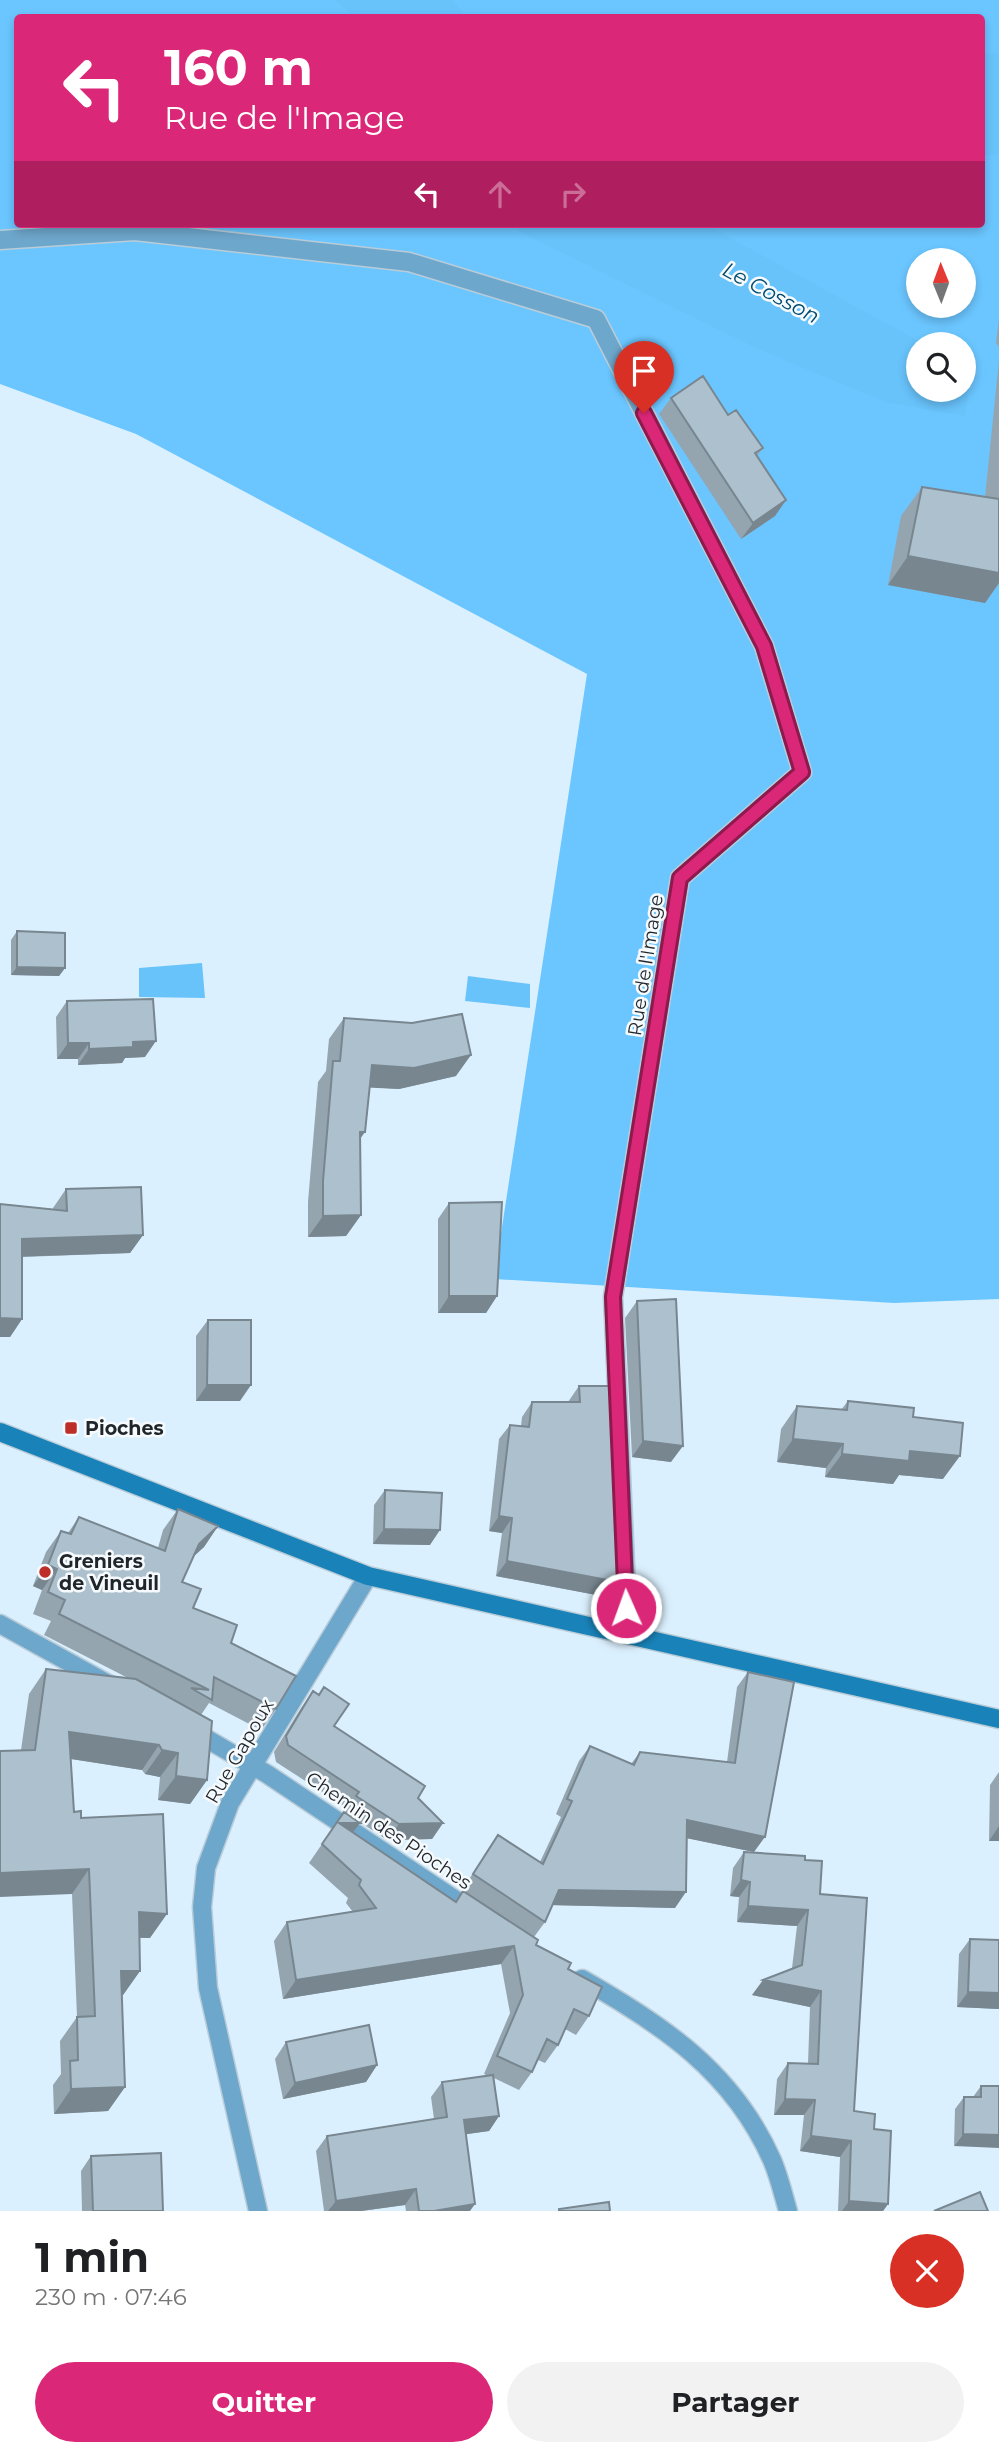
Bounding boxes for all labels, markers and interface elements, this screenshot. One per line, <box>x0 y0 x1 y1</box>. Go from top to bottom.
text: 160 m <box>164 38 313 97</box>
icon: left <box>49 42 140 133</box>
text: Rue de l'Image <box>164 98 405 137</box>
icon: left <box>408 175 446 213</box>
icon: ahead <box>481 175 519 213</box>
icon: right <box>554 175 592 213</box>
north arrow <box>906 248 976 318</box>
map controls <box>906 248 976 402</box>
water label: Le Cosson <box>719 257 824 328</box>
button: search <box>906 332 976 402</box>
pin <box>614 341 674 413</box>
icon: arrive <box>625 352 663 390</box>
street label: Rue de l'Image <box>623 893 668 1037</box>
place label: Pioches <box>85 1417 164 1440</box>
marker: Pioches <box>63 1420 79 1436</box>
place label: Greniers de Vineuil <box>59 1550 159 1595</box>
marker: Greniers de Vineuil <box>37 1564 53 1580</box>
position arrow <box>589 1571 663 1645</box>
street label: Rue Gapoux <box>200 1695 279 1807</box>
street label: Chemin des Pioches <box>302 1767 476 1894</box>
text: 1 min <box>35 2231 149 2283</box>
button: close <box>890 2234 964 2308</box>
text: 230 m · 07:46 <box>35 2283 187 2311</box>
button: Quitter <box>35 2362 493 2442</box>
button: Partager <box>507 2362 964 2442</box>

